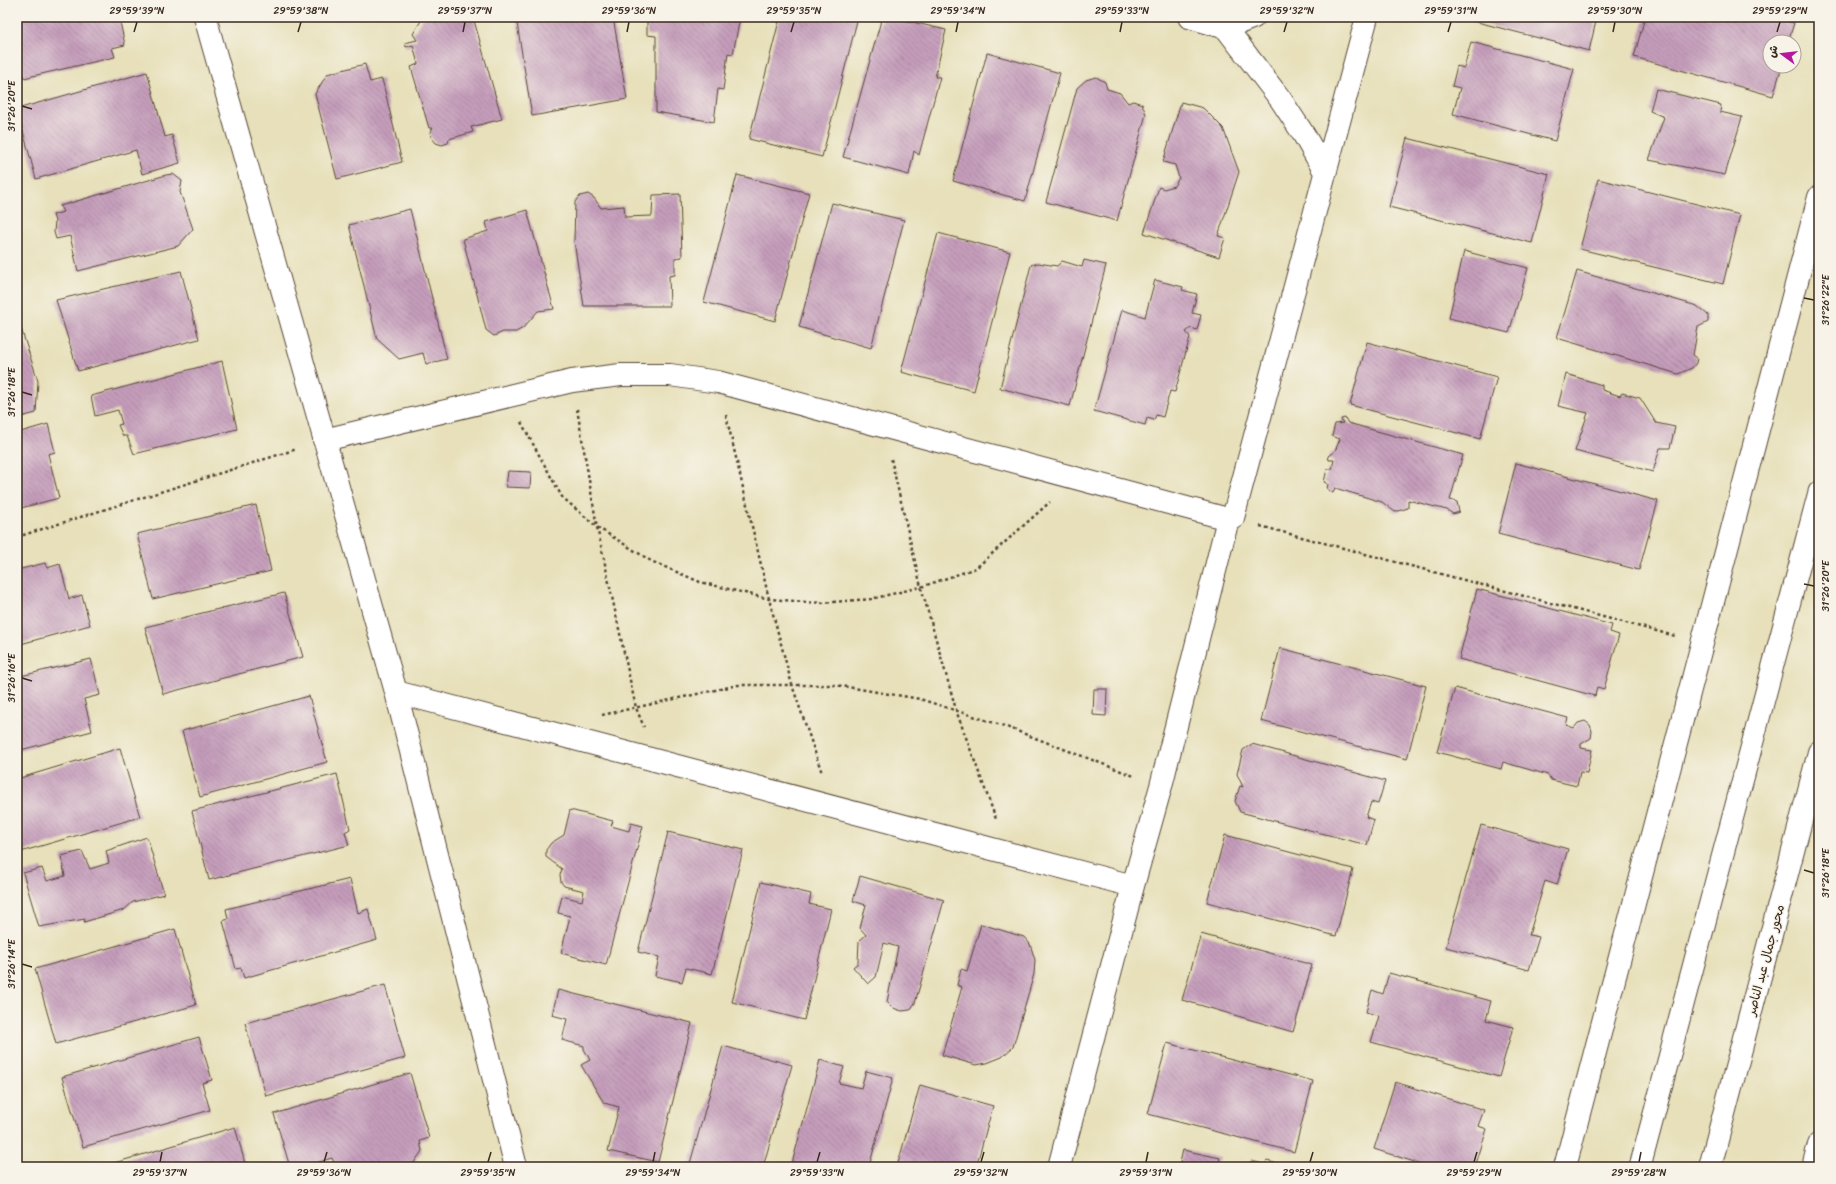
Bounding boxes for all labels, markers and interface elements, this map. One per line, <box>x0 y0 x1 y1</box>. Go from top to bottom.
text: 29°59'39"N <box>110 2 165 20</box>
text: 29°59'38"N <box>274 2 328 20</box>
text: 29°59'37"N <box>438 2 492 20</box>
text: 29°59'36"N <box>602 2 656 20</box>
text: 29°59'35"N <box>767 2 821 20</box>
text: 29°59'34"N <box>931 2 986 20</box>
text: 29°59'33"N <box>1095 2 1149 20</box>
text: 29°59'32"N <box>1260 2 1314 20</box>
text: 29°59'31"N <box>1424 2 1478 20</box>
text: 29°59'30"N <box>1587 2 1643 20</box>
text: 29°59'29"N <box>1752 2 1808 20</box>
north arrow <box>1762 34 1802 74</box>
text: ش <box>1762 43 1784 60</box>
text: 31°26'20"E <box>3 79 21 132</box>
text: 31°26'22"E <box>1817 273 1835 325</box>
text: 31°26'18"E <box>3 366 21 417</box>
text: 31°26'20"E <box>1817 559 1835 612</box>
text: 31°26'16"E <box>3 652 21 702</box>
text: 31°26'18"E <box>1817 847 1835 898</box>
street label: محور جمال عبد الناصر <box>1739 902 1791 1019</box>
text: 31°26'14"E <box>3 938 21 989</box>
text: 29°59'37"N <box>133 1164 187 1182</box>
text: 29°59'36"N <box>297 1164 351 1182</box>
text: 29°59'35"N <box>461 1164 515 1182</box>
text: 29°59'34"N <box>626 1164 681 1182</box>
text: 29°59'33"N <box>790 1164 844 1182</box>
text: 29°59'32"N <box>954 1164 1008 1182</box>
text: 29°59'31"N <box>1119 1164 1173 1182</box>
text: 29°59'30"N <box>1282 1164 1338 1182</box>
text: 29°59'29"N <box>1446 1164 1502 1182</box>
text: 29°59'28"N <box>1611 1164 1667 1182</box>

